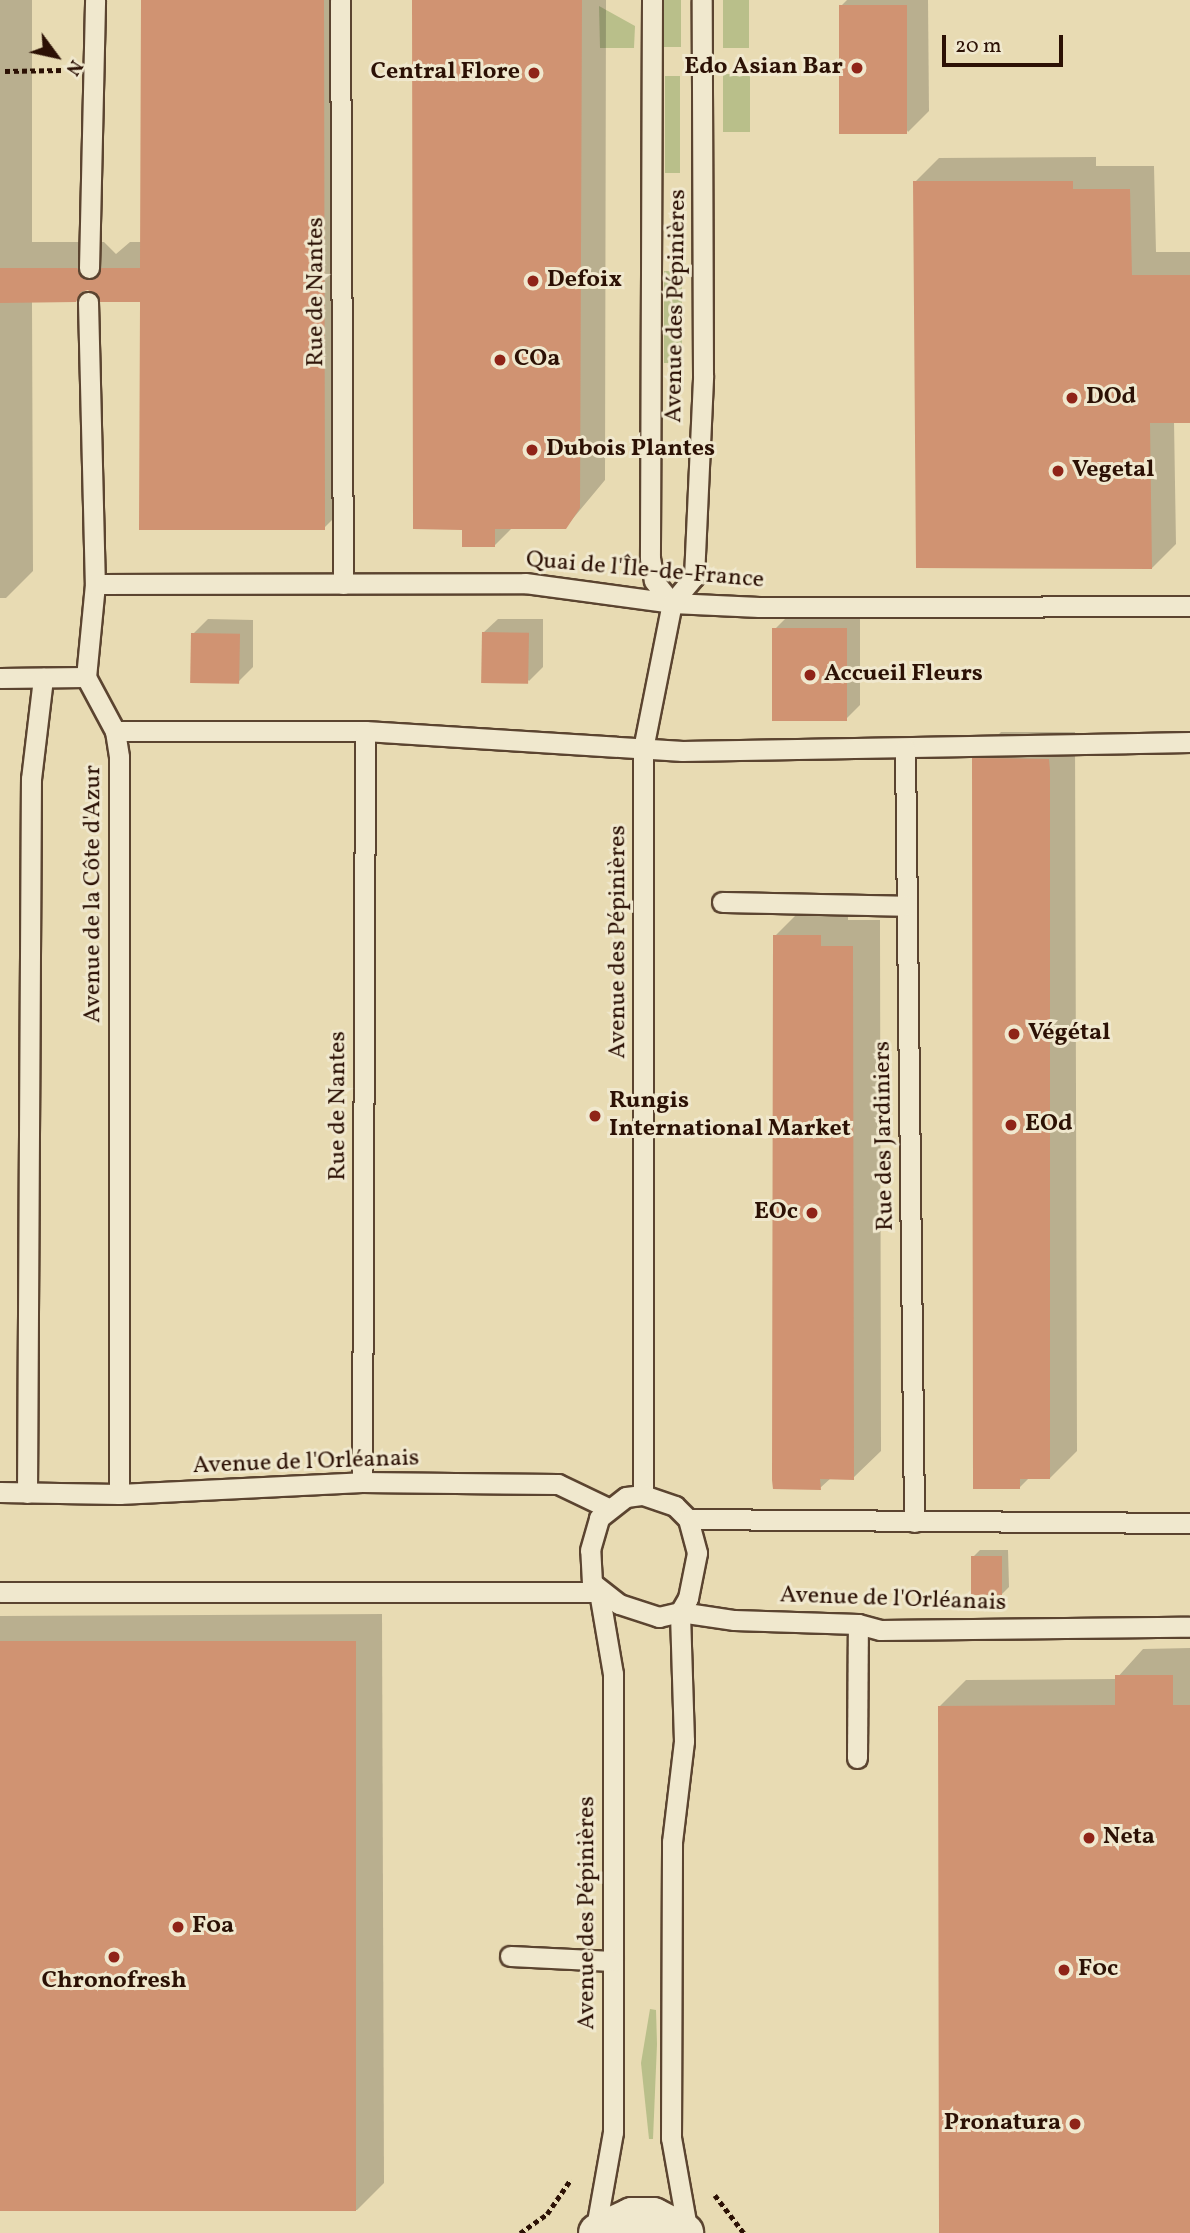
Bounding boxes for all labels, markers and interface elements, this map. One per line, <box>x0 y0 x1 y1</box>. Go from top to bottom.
north arrow <box>21 21 91 91</box>
scale bar <box>945 21 1066 65</box>
text: 20 m <box>955 32 1001 61</box>
place label: Edo Asian Bar <box>684 54 843 82</box>
text: N <box>59 55 88 80</box>
place label: Central Flore <box>371 59 520 87</box>
marker: Edo Asian Bar <box>849 60 865 76</box>
marker: Central Flore <box>526 65 542 81</box>
street label: Avenue des Pépinières <box>661 189 693 423</box>
street label: Rue de Nantes <box>303 217 331 367</box>
place label: Defoix <box>547 267 622 295</box>
marker: Defoix <box>525 273 541 289</box>
place label: COa <box>514 346 560 374</box>
marker: COa <box>492 352 508 368</box>
place label: DOd <box>1086 384 1136 412</box>
marker: DOd <box>1064 390 1080 406</box>
place label: Dubois Plantes <box>546 436 715 464</box>
marker: Dubois Plantes <box>524 442 540 458</box>
place label: Vegetal <box>1072 457 1154 485</box>
marker: Vegetal <box>1050 463 1066 479</box>
street label: Quai de l'Île-de-France <box>525 546 765 596</box>
place label: Accueil Fleurs <box>824 661 983 689</box>
marker: Accueil Fleurs <box>802 667 818 683</box>
street label: Avenue de la Côte d'Azur <box>80 765 108 1023</box>
street label: Avenue des Pépinières <box>605 825 633 1059</box>
place label: Végétal <box>1028 1020 1110 1048</box>
marker: Végétal <box>1006 1026 1022 1042</box>
street label: Rue de Nantes <box>325 1031 353 1181</box>
street label: Rue des Jardiniers <box>869 1041 901 1231</box>
place label: Rungis International Market <box>609 1088 851 1144</box>
marker: Rungis International Market <box>587 1108 603 1124</box>
place label: EOd <box>1025 1111 1073 1139</box>
marker: EOd <box>1003 1117 1019 1133</box>
place label: EOc <box>754 1199 798 1227</box>
marker: EOc <box>804 1205 820 1221</box>
street label: Avenue de l'Orléanais <box>192 1445 420 1481</box>
street label: Avenue de l'Orléanais <box>779 1582 1007 1618</box>
street label: Avenue des Pépinières <box>574 1796 602 2030</box>
place label: Neta <box>1103 1824 1155 1852</box>
marker: Neta <box>1081 1830 1097 1846</box>
place label: F0a <box>192 1913 234 1941</box>
marker: F0a <box>170 1919 186 1935</box>
marker: Chronofresh <box>106 1949 122 1965</box>
place label: F0c <box>1078 1956 1118 1984</box>
marker: F0c <box>1056 1962 1072 1978</box>
place label: Chronofresh <box>41 1968 187 1996</box>
place label: Pronatura <box>944 2110 1061 2138</box>
marker: Pronatura <box>1067 2116 1083 2132</box>

